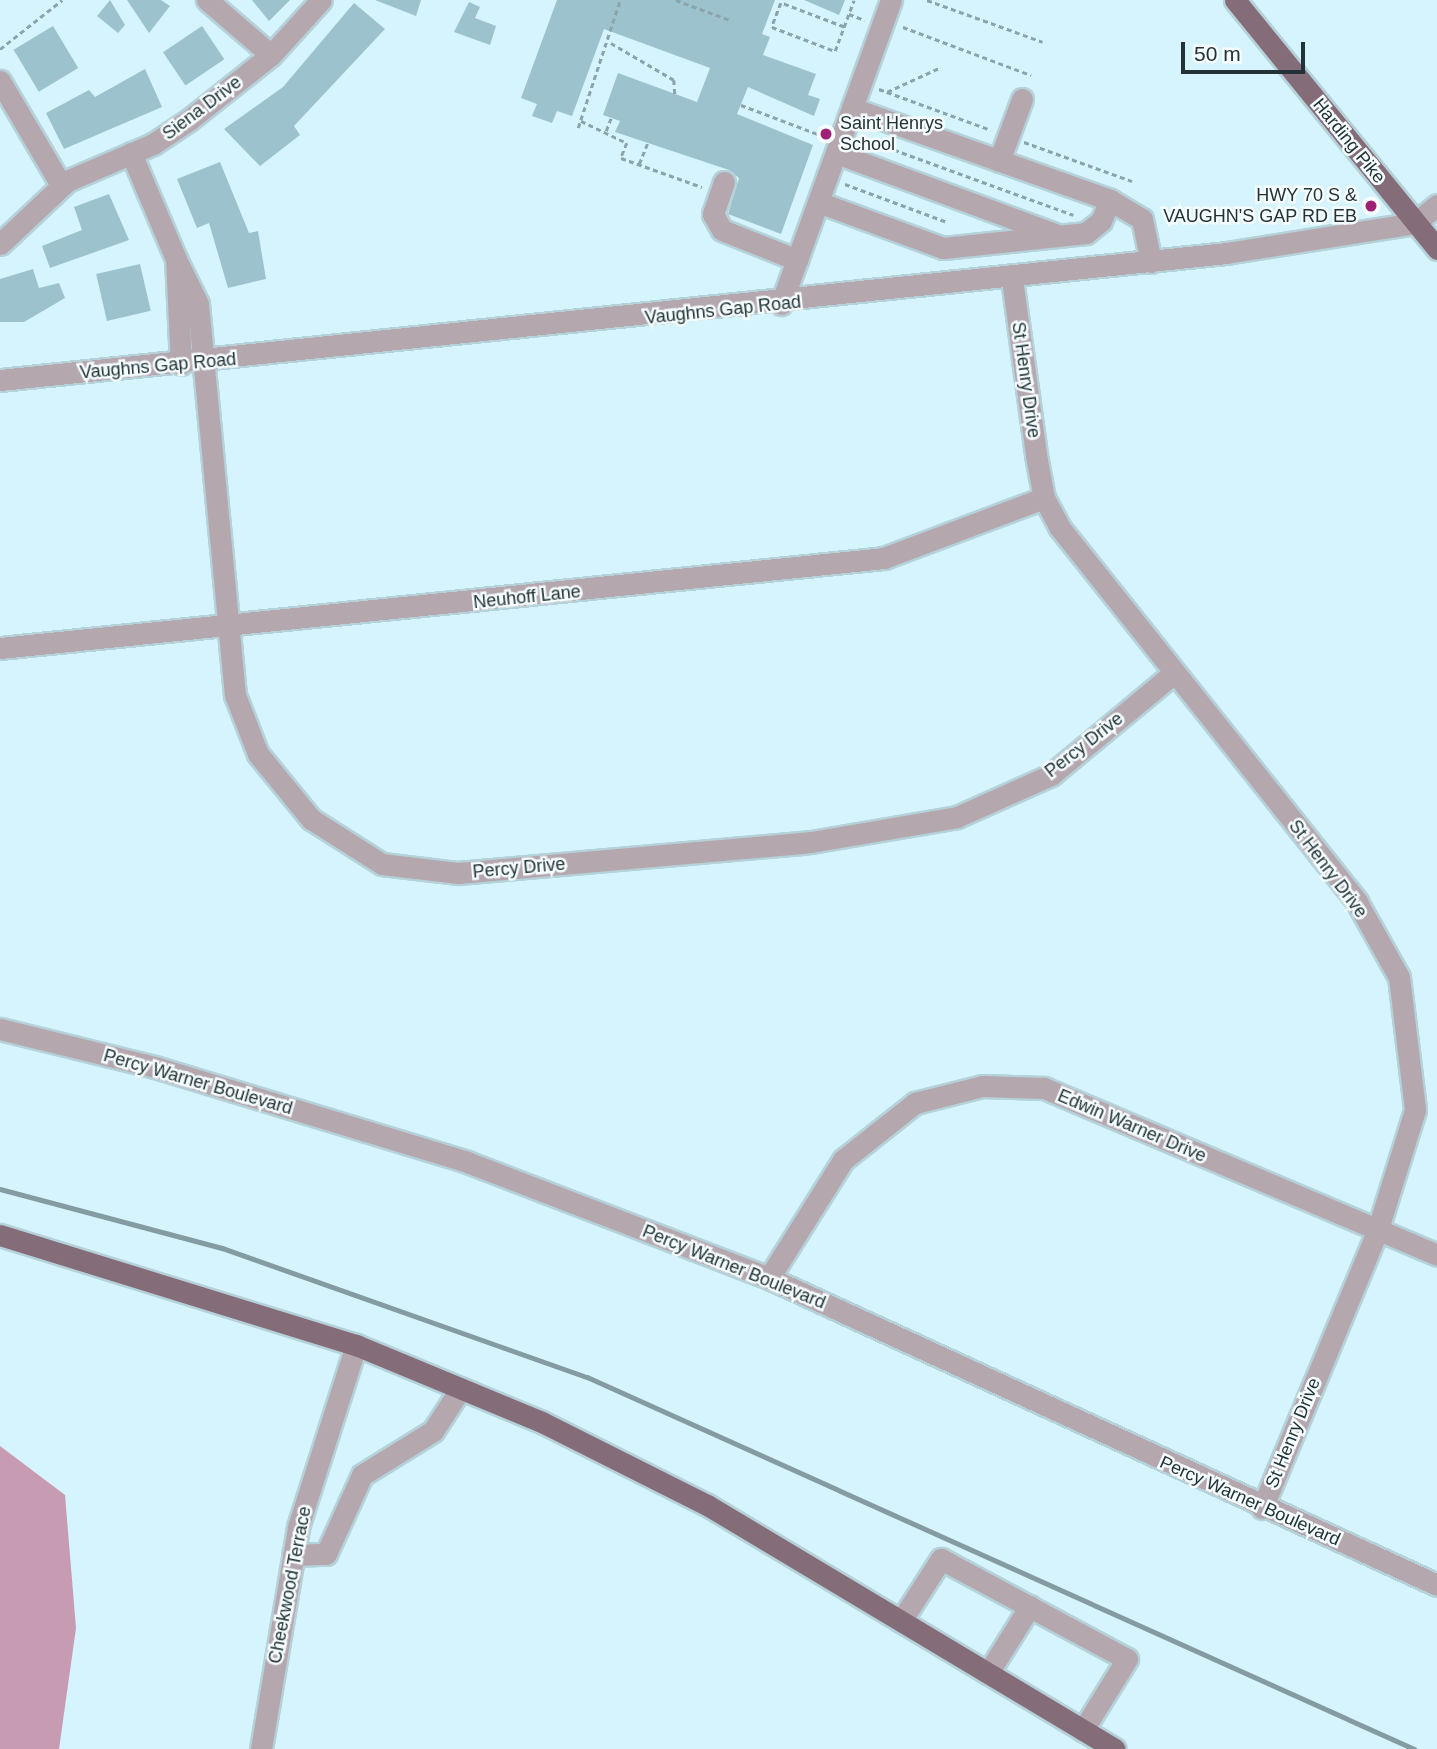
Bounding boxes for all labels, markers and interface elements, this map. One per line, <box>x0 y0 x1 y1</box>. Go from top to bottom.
scale bar <box>1185 28 1309 72</box>
text: 50 m <box>1194 42 1241 65</box>
street label: Siena Drive <box>158 71 246 145</box>
street label: Harding Pike <box>1308 94 1390 188</box>
place label: Saint Henrys School <box>840 113 943 156</box>
marker: Saint Henrys School <box>818 126 834 142</box>
place label: HWY 70 S & VAUGHN'S GAP RD EB <box>1163 185 1357 228</box>
marker: HWY 70 S & VAUGHN'S GAP RD EB <box>1363 198 1379 214</box>
street label: Vaughns Gap Road <box>644 291 802 329</box>
street label: St Henry Drive <box>1007 321 1045 439</box>
street label: Vaughns Gap Road <box>79 348 237 384</box>
street label: Neuhoff Lane <box>472 581 582 613</box>
street label: Percy Drive <box>1041 708 1127 782</box>
street label: St Henry Drive <box>1284 816 1372 922</box>
street label: Percy Drive <box>472 853 566 883</box>
street label: Percy Warner Boulevard <box>101 1045 295 1119</box>
street label: Edwin Warner Drive <box>1054 1085 1210 1167</box>
street label: Percy Warner Boulevard <box>639 1220 829 1314</box>
street label: St Henry Drive <box>1261 1375 1325 1491</box>
street label: Percy Warner Boulevard <box>1156 1451 1344 1551</box>
street label: Cheekwood Terrace <box>264 1504 316 1666</box>

